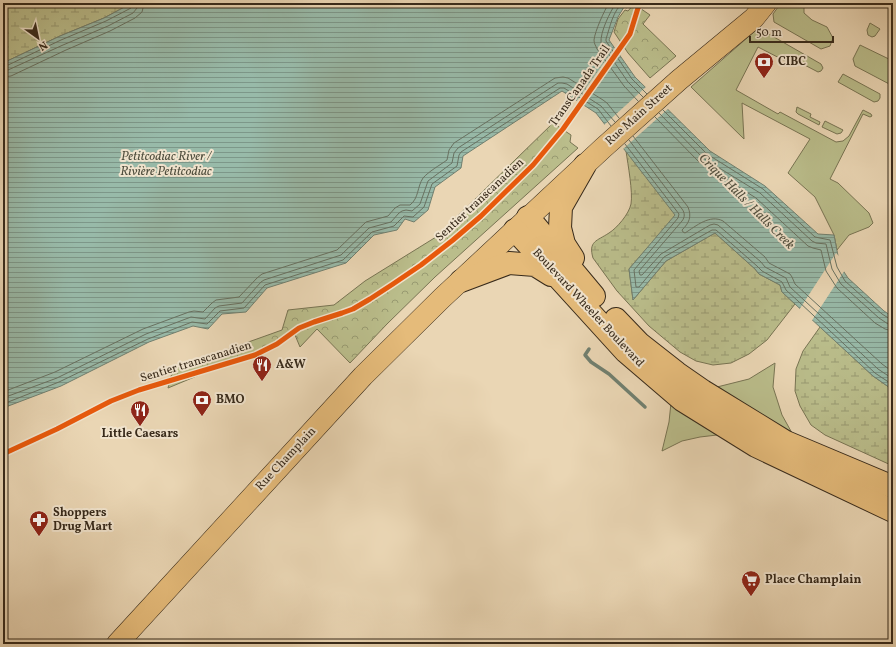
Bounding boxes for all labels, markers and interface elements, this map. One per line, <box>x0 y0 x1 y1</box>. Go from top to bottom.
north arrow <box>18 18 58 58</box>
scale bar <box>750 18 833 44</box>
text: 50 m <box>756 25 782 41</box>
text: N <box>35 37 50 54</box>
street label: TransCanada Trail <box>546 42 614 130</box>
bank icon: CIBC <box>753 51 775 79</box>
place label: CIBC <box>778 54 806 70</box>
street label: Rue Main Street <box>602 81 676 149</box>
water label: Petitcodiac River / Rivière Petitcodiac <box>120 148 212 181</box>
water label: Crique Halls / Halls Creek <box>694 150 798 254</box>
street label: Sentier transcanadien <box>432 155 528 245</box>
street label: Boulevard Wheeler Boulevard <box>529 245 648 371</box>
street label: Sentier transcanadien <box>138 337 254 387</box>
restaurant icon: A&W <box>251 354 273 382</box>
place label: A&W <box>276 357 306 373</box>
bank icon: BMO <box>191 389 213 417</box>
place label: BMO <box>216 392 244 408</box>
restaurant icon: Little Caesars <box>129 399 151 427</box>
street label: Rue Champlain <box>252 424 320 494</box>
place label: Little Caesars <box>102 426 179 442</box>
place label: Shoppers Drug Mart <box>53 505 113 535</box>
pharmacy icon: Shoppers Drug Mart <box>28 509 50 537</box>
supermarket icon: Place Champlain <box>740 569 762 597</box>
place label: Place Champlain <box>765 572 862 588</box>

